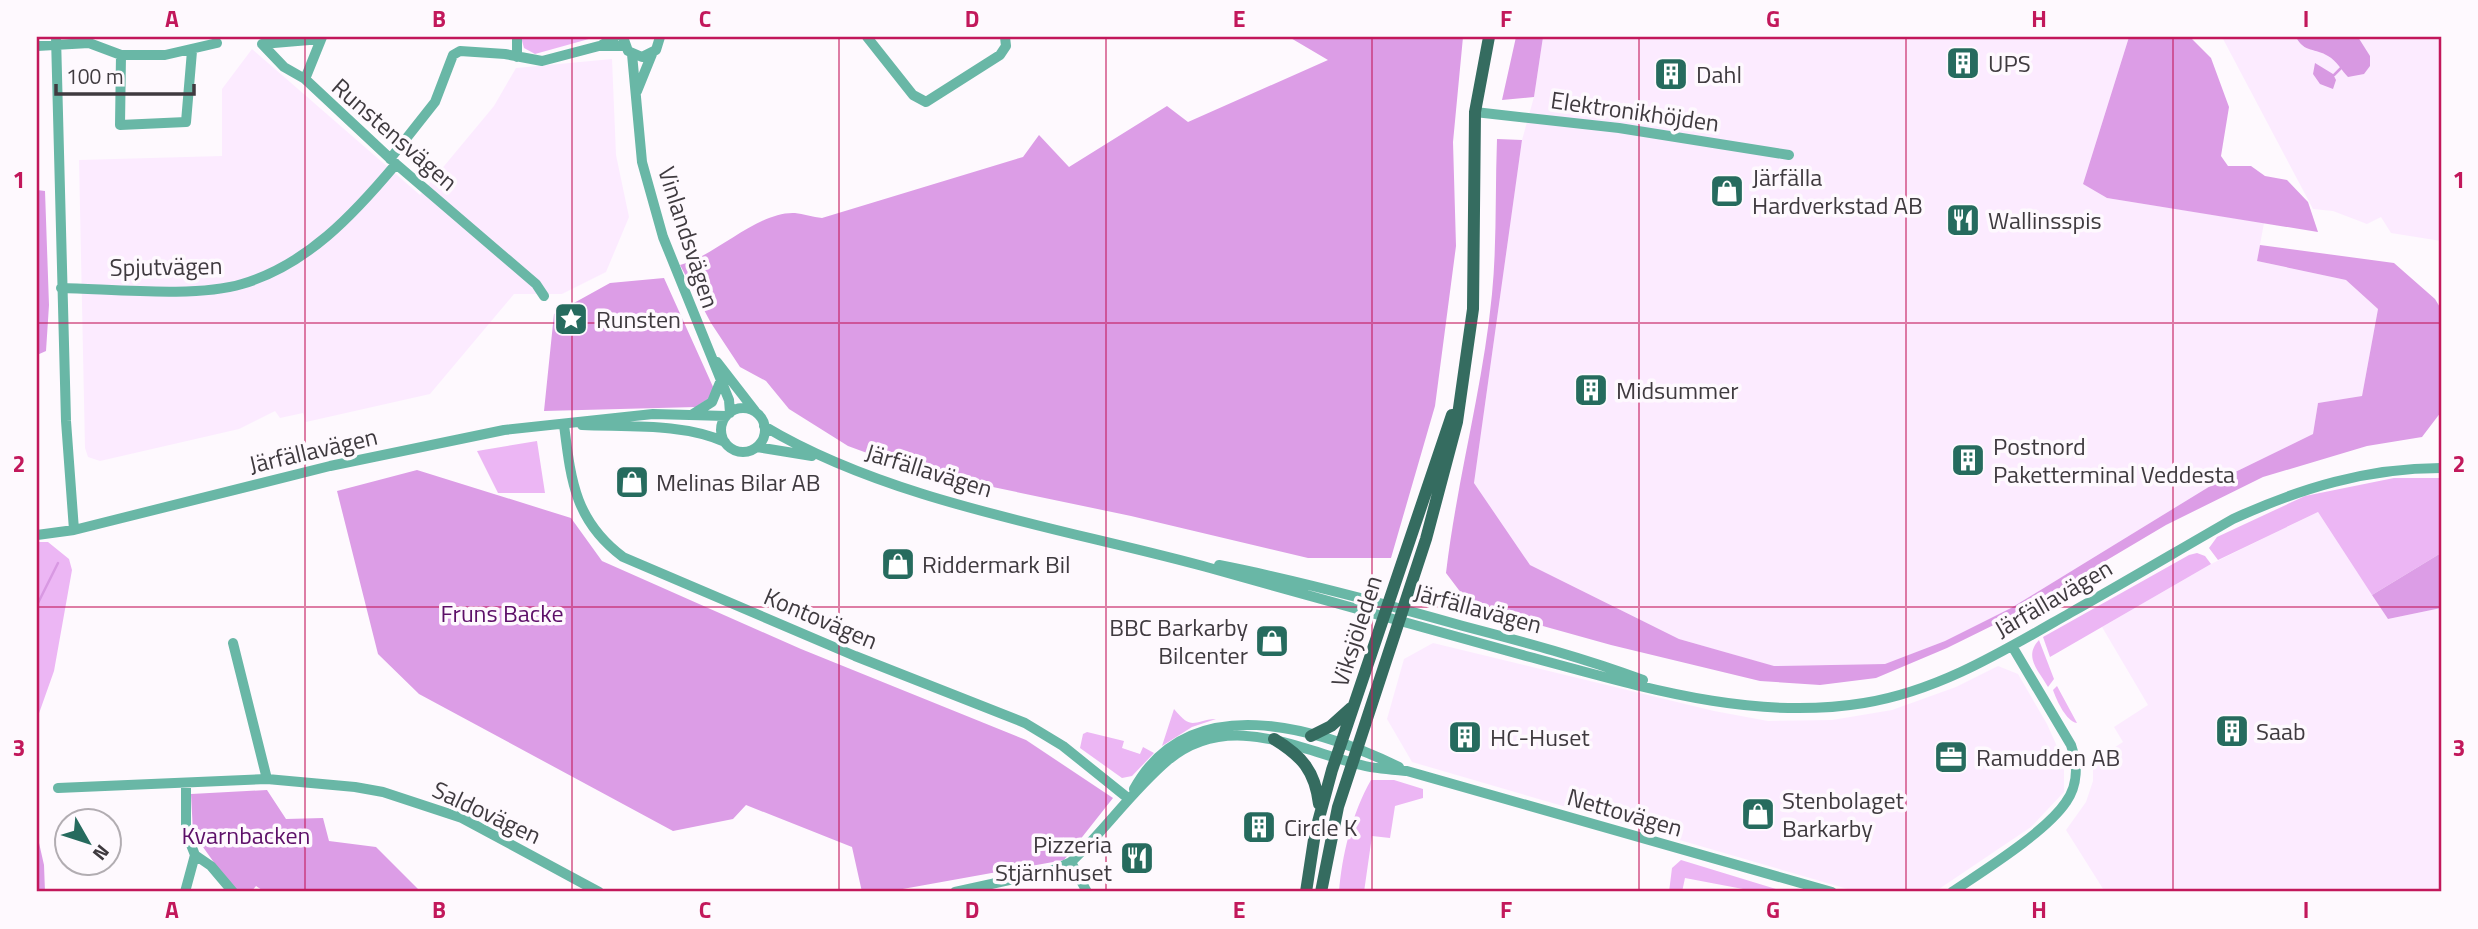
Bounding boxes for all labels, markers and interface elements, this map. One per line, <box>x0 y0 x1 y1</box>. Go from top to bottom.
text: A <box>165 1 179 36</box>
text: B <box>432 1 446 36</box>
text: C <box>699 1 711 36</box>
text: D <box>965 1 979 36</box>
text: E <box>1233 1 1245 36</box>
text: F <box>1500 1 1512 36</box>
text: G <box>1766 1 1780 36</box>
text: H <box>2031 1 2047 36</box>
text: I <box>2303 1 2309 36</box>
building icon: UPS <box>1944 44 1982 82</box>
place label: UPS <box>1988 45 2031 81</box>
scale bar <box>56 52 194 96</box>
building icon: Dahl <box>1652 55 1690 93</box>
place label: Dahl <box>1696 56 1742 92</box>
text: 100 m <box>66 60 123 92</box>
street label: Runstensvägen <box>324 69 466 199</box>
street label: Elektronikhöjden <box>1548 81 1722 141</box>
place label: Järfälla Hardverkstad AB <box>1752 159 1923 223</box>
text: 1 <box>13 162 25 197</box>
street label: Vinlandsvägen <box>649 162 729 312</box>
text: 1 <box>2453 162 2465 197</box>
shop icon: Järfälla Hardverkstad AB <box>1708 172 1746 210</box>
restaurant icon: Wallinsspis <box>1944 201 1982 239</box>
place label: Wallinsspis <box>1988 202 2102 238</box>
street label: Spjutvägen <box>109 247 223 285</box>
place icon: Runsten <box>552 300 590 338</box>
place label: Runsten <box>596 301 681 337</box>
building icon: Midsummer <box>1572 371 1610 409</box>
place label: Midsummer <box>1616 372 1739 408</box>
street label: Järfällavägen <box>245 418 381 482</box>
place label: Postnord Paketterminal Veddesta <box>1993 428 2235 492</box>
street label: Järfällavägen <box>861 434 997 506</box>
building icon: Postnord Paketterminal Veddesta <box>1949 441 1987 479</box>
text: 2 <box>13 446 25 481</box>
text: 2 <box>2453 446 2465 481</box>
shop icon: Melinas Bilar AB <box>613 463 651 501</box>
place label: Melinas Bilar AB <box>656 464 821 500</box>
shop icon: Riddermark Bil <box>879 545 917 583</box>
place label: Riddermark Bil <box>922 546 1071 582</box>
street label: Järfällavägen <box>1987 550 2119 646</box>
street label: Viksjöleden <box>1321 571 1391 691</box>
street label: Järfällavägen <box>1410 574 1546 642</box>
street label: Kontovägen <box>759 578 883 658</box>
park label: Fruns Backe <box>440 595 564 631</box>
place label: BBC Barkarby Bilcenter <box>1109 609 1248 673</box>
shop icon: BBC Barkarby Bilcenter <box>1253 622 1291 660</box>
building icon: Saab <box>2213 712 2251 750</box>
place label: Saab <box>2256 713 2306 749</box>
building icon: HC-Huset <box>1446 718 1484 756</box>
place label: HC-Huset <box>1490 719 1590 755</box>
text: 3 <box>13 730 25 765</box>
text: 3 <box>2453 730 2465 765</box>
office icon: Ramudden AB <box>1932 738 1970 776</box>
place label: Ramudden AB <box>1976 739 2120 775</box>
street label: Saldovägen <box>427 771 547 853</box>
street label: Nettovägen <box>1563 778 1687 846</box>
place label: Stenbolaget Barkarby <box>1782 782 1904 846</box>
shop icon: Stenbolaget Barkarby <box>1739 795 1777 833</box>
north arrow <box>52 806 122 876</box>
building icon: Circle K <box>1240 808 1278 846</box>
place label: Circle K <box>1284 809 1358 845</box>
park label: Kvarnbacken <box>182 817 310 853</box>
place label: Pizzeria Stjärnhuset <box>995 826 1113 890</box>
text: N <box>86 839 117 867</box>
restaurant icon: Pizzeria Stjärnhuset <box>1118 839 1156 877</box>
text: A <box>165 892 179 927</box>
text: B <box>432 892 446 927</box>
text: C <box>699 892 711 927</box>
text: D <box>965 892 979 927</box>
text: E <box>1233 892 1245 927</box>
text: F <box>1500 892 1512 927</box>
text: G <box>1766 892 1780 927</box>
text: H <box>2031 892 2047 927</box>
text: I <box>2303 892 2309 927</box>

